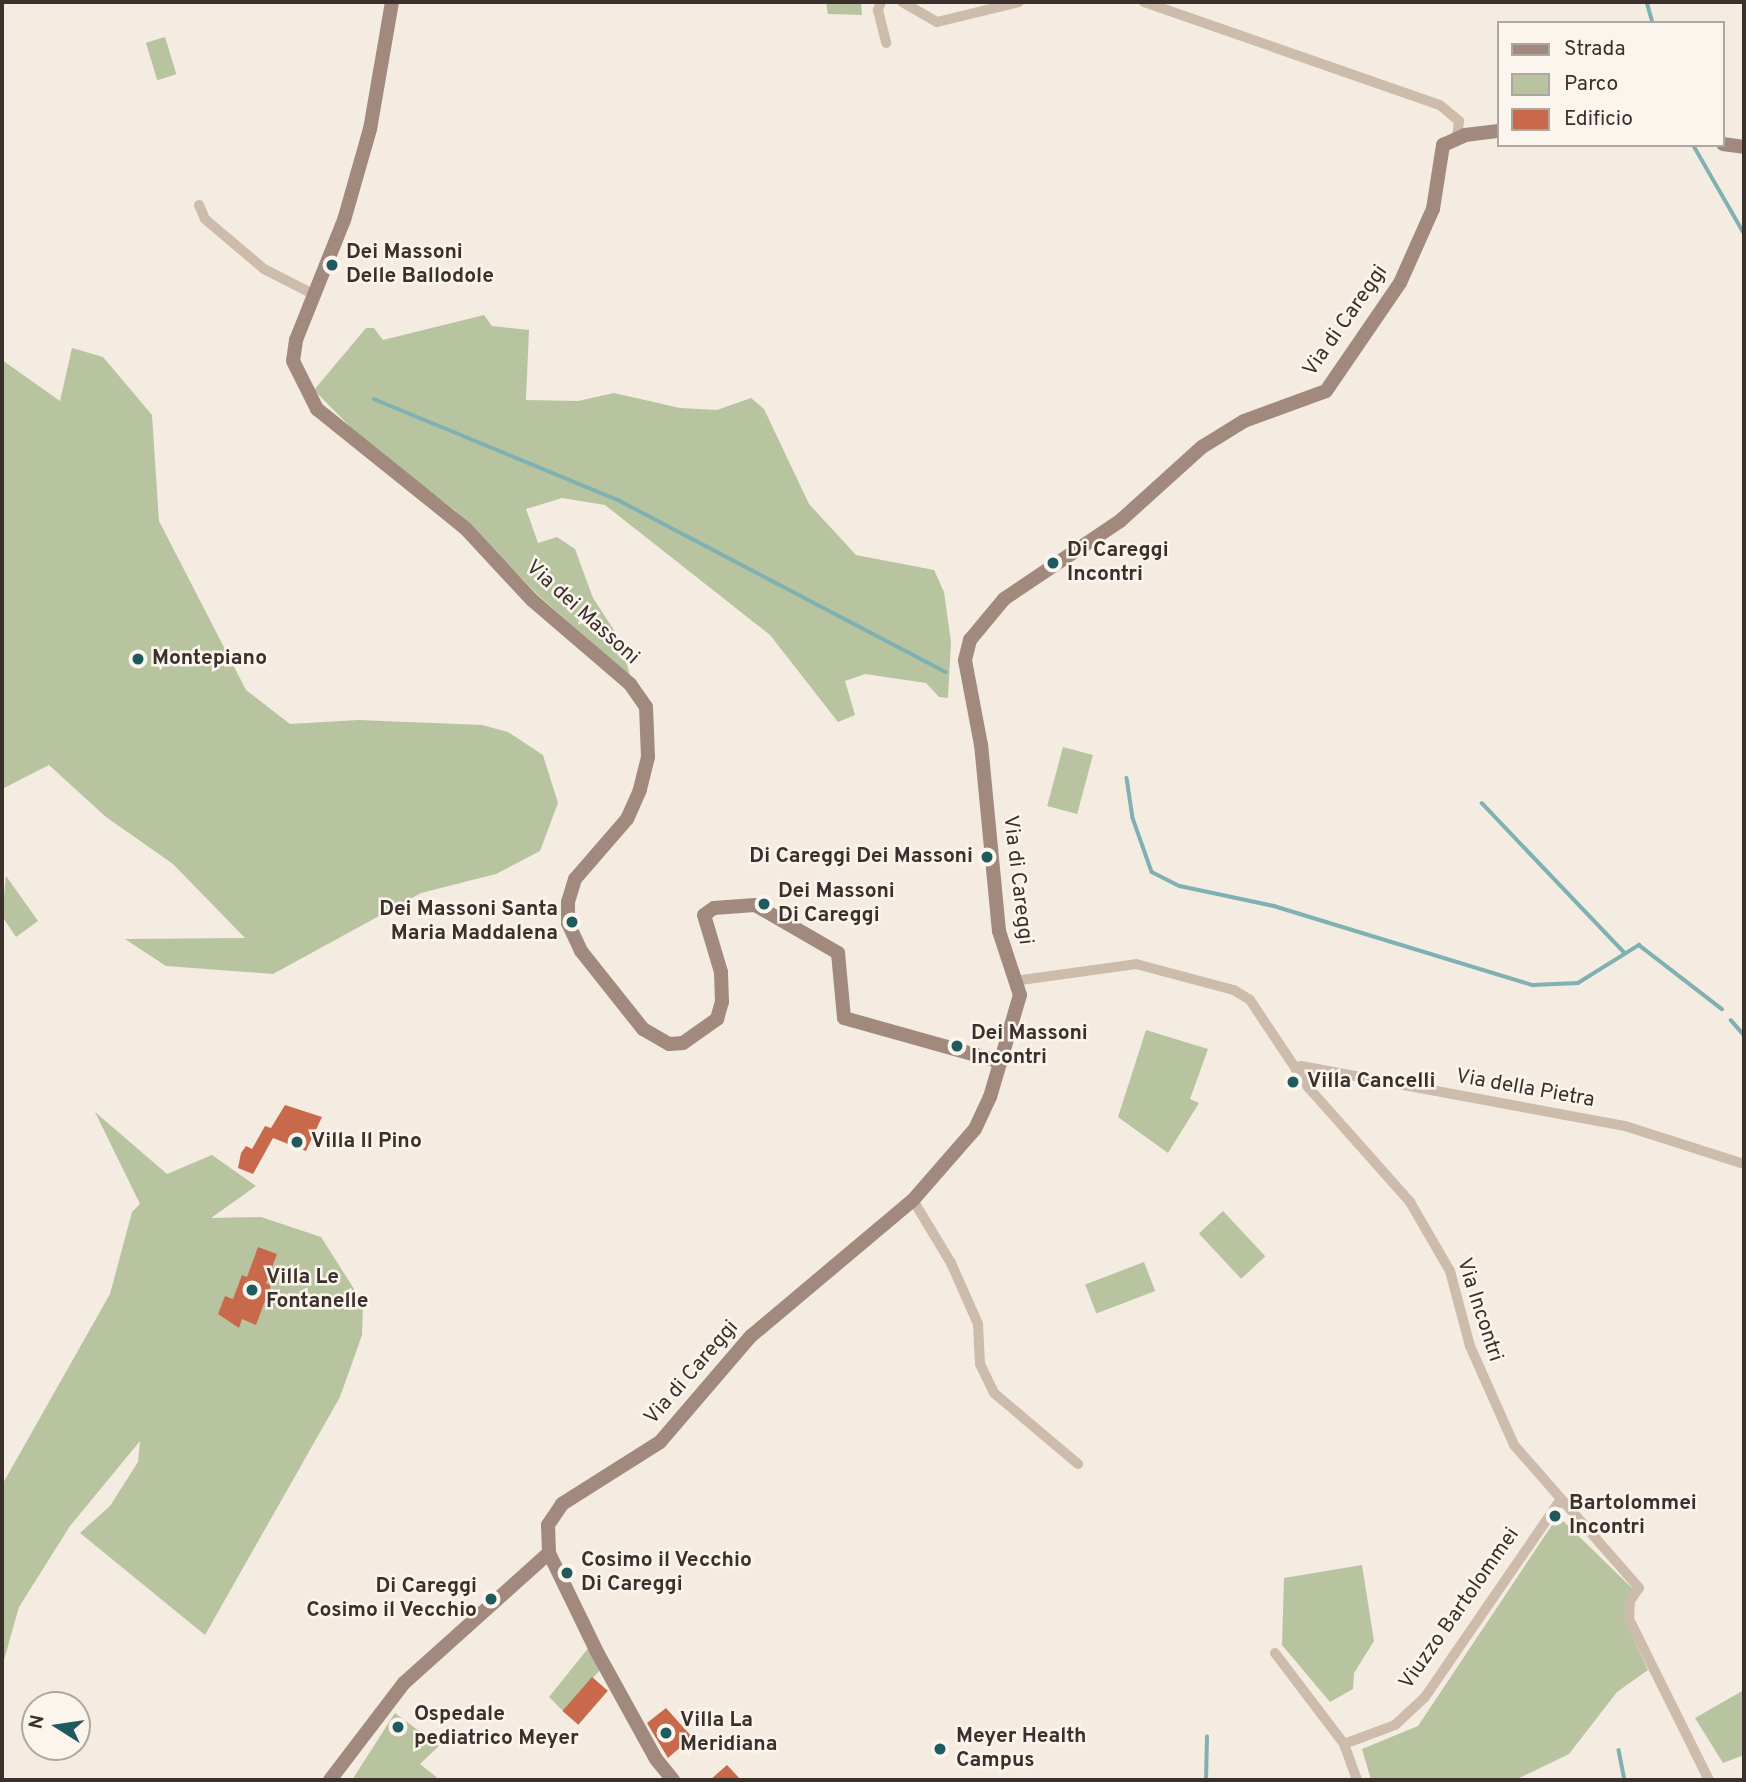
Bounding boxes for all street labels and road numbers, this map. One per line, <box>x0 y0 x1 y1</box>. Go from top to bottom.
street label: Via di Careggi <box>1298 260 1394 382</box>
street label: Via dei Massoni <box>520 555 644 671</box>
street label: Via di Careggi <box>997 814 1037 946</box>
street label: Via della Pietra <box>1454 1064 1596 1114</box>
street label: Via Incontri <box>1450 1255 1508 1365</box>
street label: Via di Careggi <box>640 1316 744 1430</box>
street label: Viuzzo Bartolommei <box>1395 1523 1525 1695</box>

